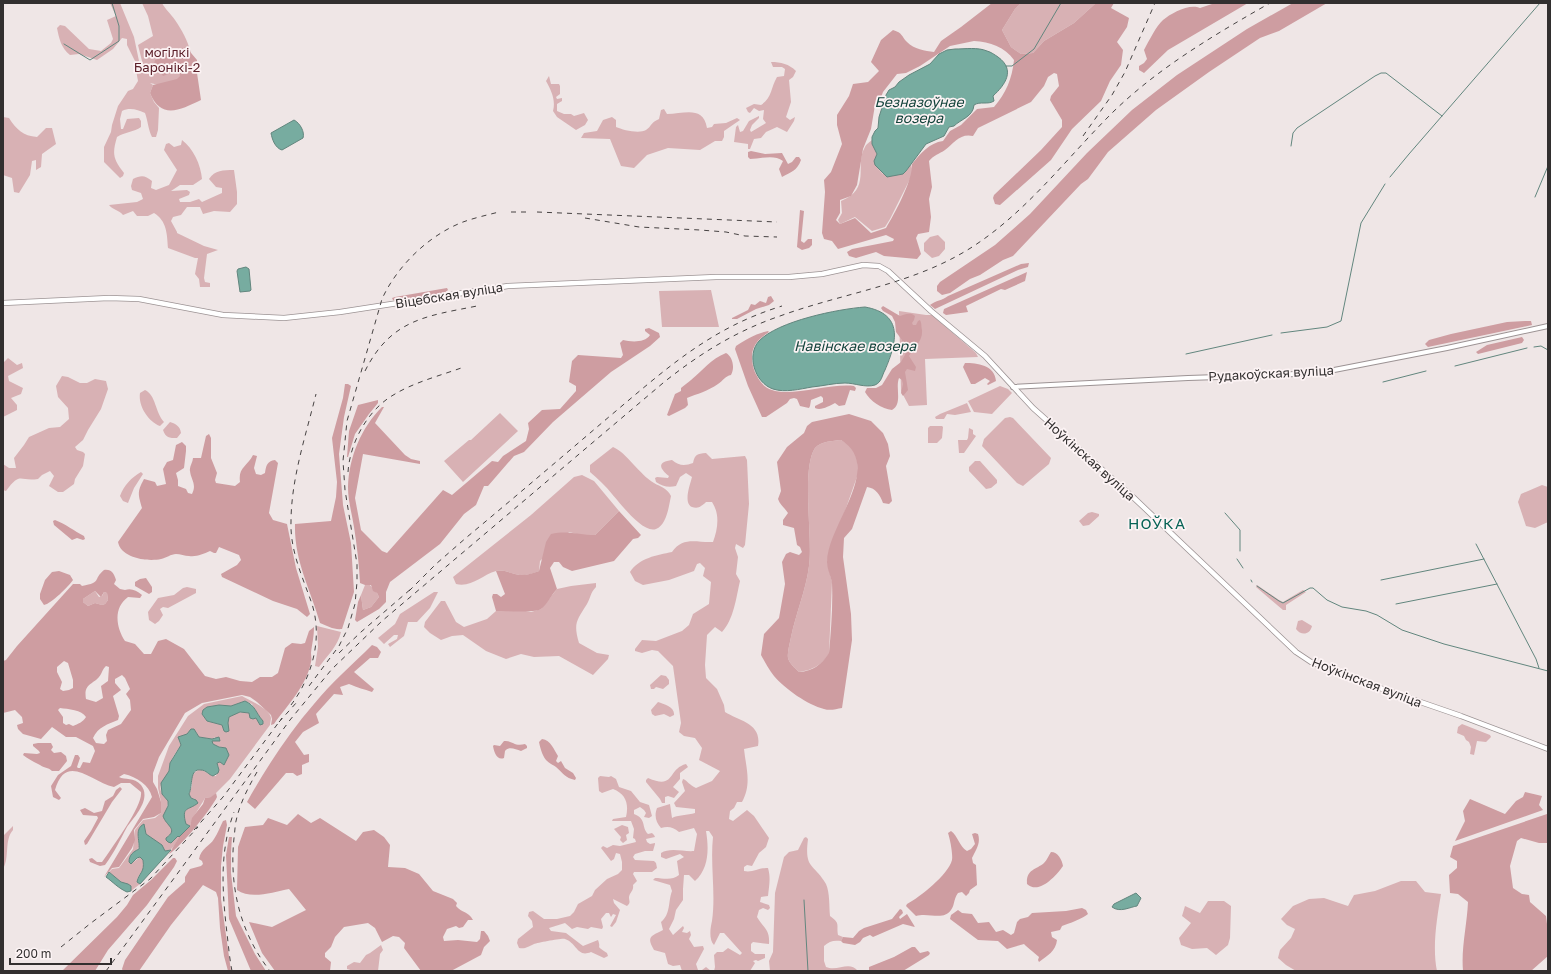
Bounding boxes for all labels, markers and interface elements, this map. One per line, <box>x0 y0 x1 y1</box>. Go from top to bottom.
park label: могілкі Баронікі-2 <box>134 44 200 75</box>
water label: Безназоўнае возера <box>874 93 964 126</box>
street label: Віцебская вуліца <box>394 279 504 311</box>
water label: Навінскае возера <box>794 337 917 354</box>
street label: Рудакоўская вуліца <box>1208 362 1334 384</box>
street label: Ноўкінская вуліца <box>1041 414 1139 504</box>
district label: НОЎКА <box>1128 514 1186 532</box>
street label: Ноўкінская вуліца <box>1310 654 1424 710</box>
scale bar <box>10 940 111 966</box>
text: 200 m <box>16 946 51 961</box>

